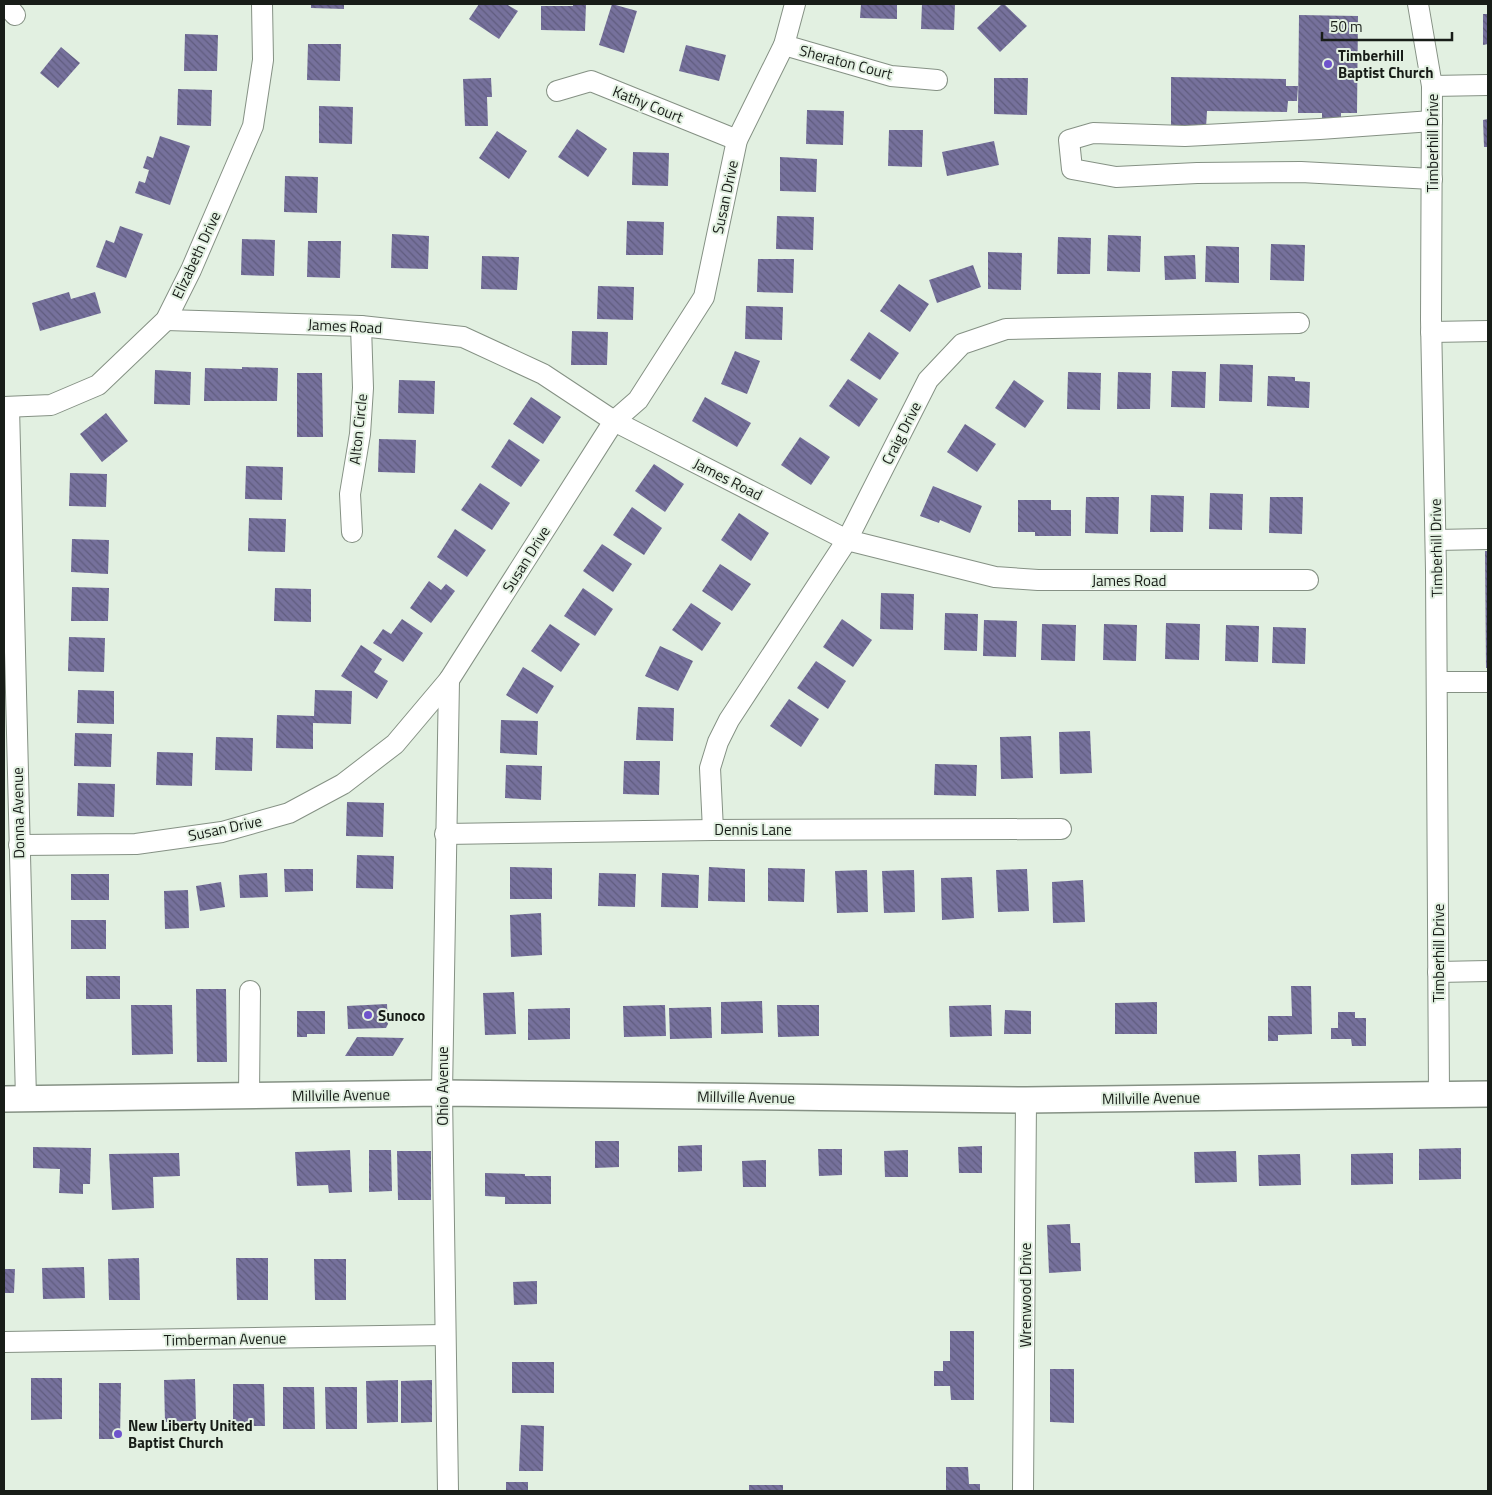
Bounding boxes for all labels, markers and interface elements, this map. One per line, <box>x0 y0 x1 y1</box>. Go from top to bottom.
scale bar <box>1322 10 1452 42</box>
text: 50 m <box>1330 15 1363 38</box>
street label: Sheraton Court <box>797 39 896 86</box>
place label: Timberhill Baptist Church <box>1338 44 1433 84</box>
marker: Timberhill Baptist Church <box>1322 58 1334 70</box>
street label: Kathy Court <box>609 79 687 129</box>
street label: Timberhill Drive <box>1421 94 1444 192</box>
street label: Susan Drive <box>706 158 744 236</box>
street label: Elizabeth Drive <box>166 207 226 303</box>
street label: James Road <box>307 313 383 339</box>
street label: Alton Circle <box>343 392 373 466</box>
street label: Craig Drive <box>875 398 927 468</box>
street label: James Road <box>689 452 767 506</box>
street label: Timberhill Drive <box>1424 498 1448 598</box>
street label: Susan Drive <box>496 521 556 597</box>
street label: James Road <box>1092 569 1166 592</box>
street label: Donna Avenue <box>6 767 30 859</box>
street label: Susan Drive <box>186 809 264 847</box>
street label: Dennis Lane <box>714 818 792 841</box>
street label: Timberhill Drive <box>1427 904 1450 1002</box>
place label: Sunoco <box>378 1004 425 1027</box>
marker: Sunoco <box>362 1009 374 1021</box>
street label: Ohio Avenue <box>431 1046 454 1126</box>
street label: Millville Avenue <box>292 1083 390 1107</box>
street label: Millville Avenue <box>697 1085 795 1109</box>
street label: Millville Avenue <box>1102 1086 1200 1110</box>
street label: Wrenwood Drive <box>1014 1243 1037 1347</box>
street label: Timberman Avenue <box>163 1326 287 1352</box>
place label: New Liberty United Baptist Church <box>128 1414 253 1454</box>
marker: New Liberty United Baptist Church <box>112 1428 124 1440</box>

